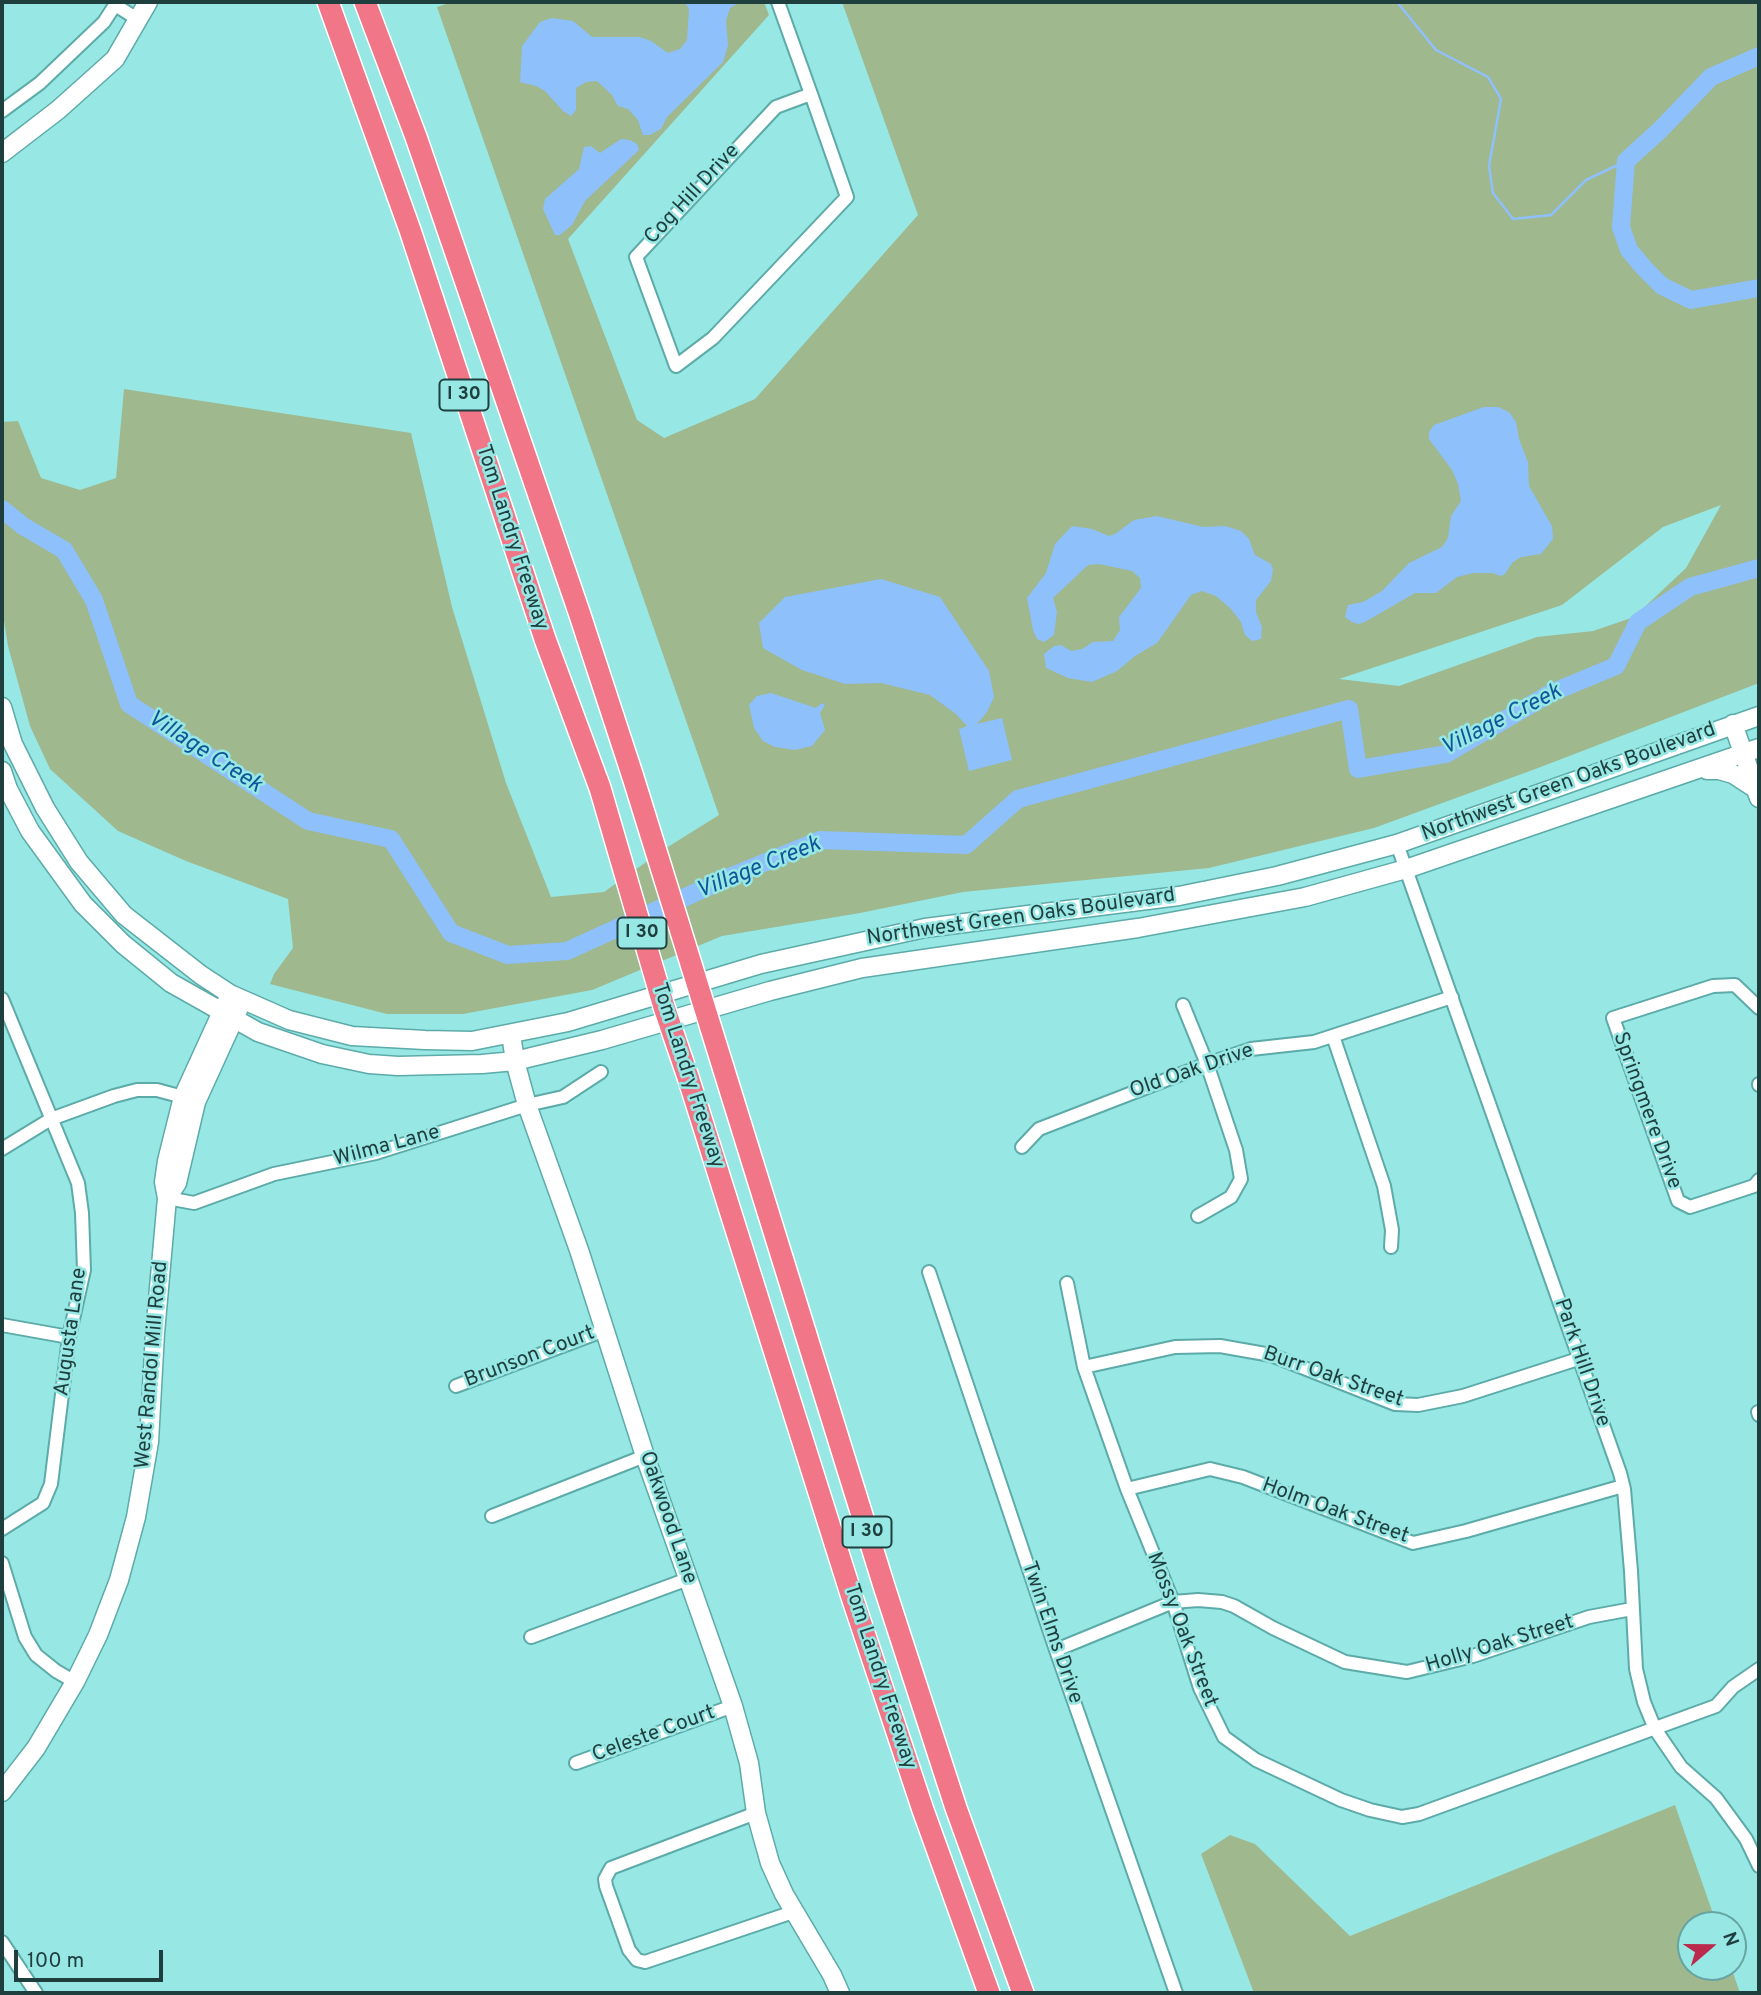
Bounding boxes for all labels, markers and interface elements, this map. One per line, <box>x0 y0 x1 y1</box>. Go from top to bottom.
street label: Cog Hill Drive <box>640 140 746 250</box>
road number: I 30 <box>440 380 489 410</box>
street label: Tom Landry Freeway <box>469 442 553 634</box>
water label: Village Creek <box>1437 679 1567 763</box>
water label: Village Creek <box>141 706 267 800</box>
street label: Northwest Green Oaks Boulevard <box>1419 718 1719 848</box>
water label: Village Creek <box>693 832 825 906</box>
street label: Northwest Green Oaks Boulevard <box>865 884 1177 952</box>
road number: I 30 <box>618 917 666 948</box>
street label: Tom Landry Freeway <box>645 980 729 1172</box>
street label: Springmere Drive <box>1606 1029 1686 1193</box>
street label: Old Oak Drive <box>1127 1039 1257 1105</box>
street label: Wilma Lane <box>331 1121 443 1173</box>
street label: West Randol Mill Road <box>131 1260 175 1470</box>
street label: Augusta Lane <box>51 1266 93 1398</box>
street label: Park Hill Drive <box>1547 1296 1615 1430</box>
street label: Brunson Court <box>461 1322 599 1394</box>
street label: Burr Oak Street <box>1259 1342 1407 1414</box>
street label: Oakwood Lane <box>632 1448 702 1588</box>
street label: Holm Oak Street <box>1258 1474 1412 1550</box>
road number: I 30 <box>842 1516 892 1548</box>
street label: Mossy Oak Street <box>1140 1549 1222 1711</box>
street label: Twin Elms Drive <box>1015 1558 1087 1708</box>
street label: Tom Landry Freeway <box>837 1581 921 1773</box>
street label: Holly Oak Street <box>1423 1611 1577 1679</box>
street label: Celeste Court <box>589 1701 719 1769</box>
north arrow <box>1677 1911 1747 1981</box>
text: N <box>1716 1929 1743 1950</box>
scale bar <box>18 1936 166 1980</box>
text: 100 m <box>27 1948 84 1975</box>

